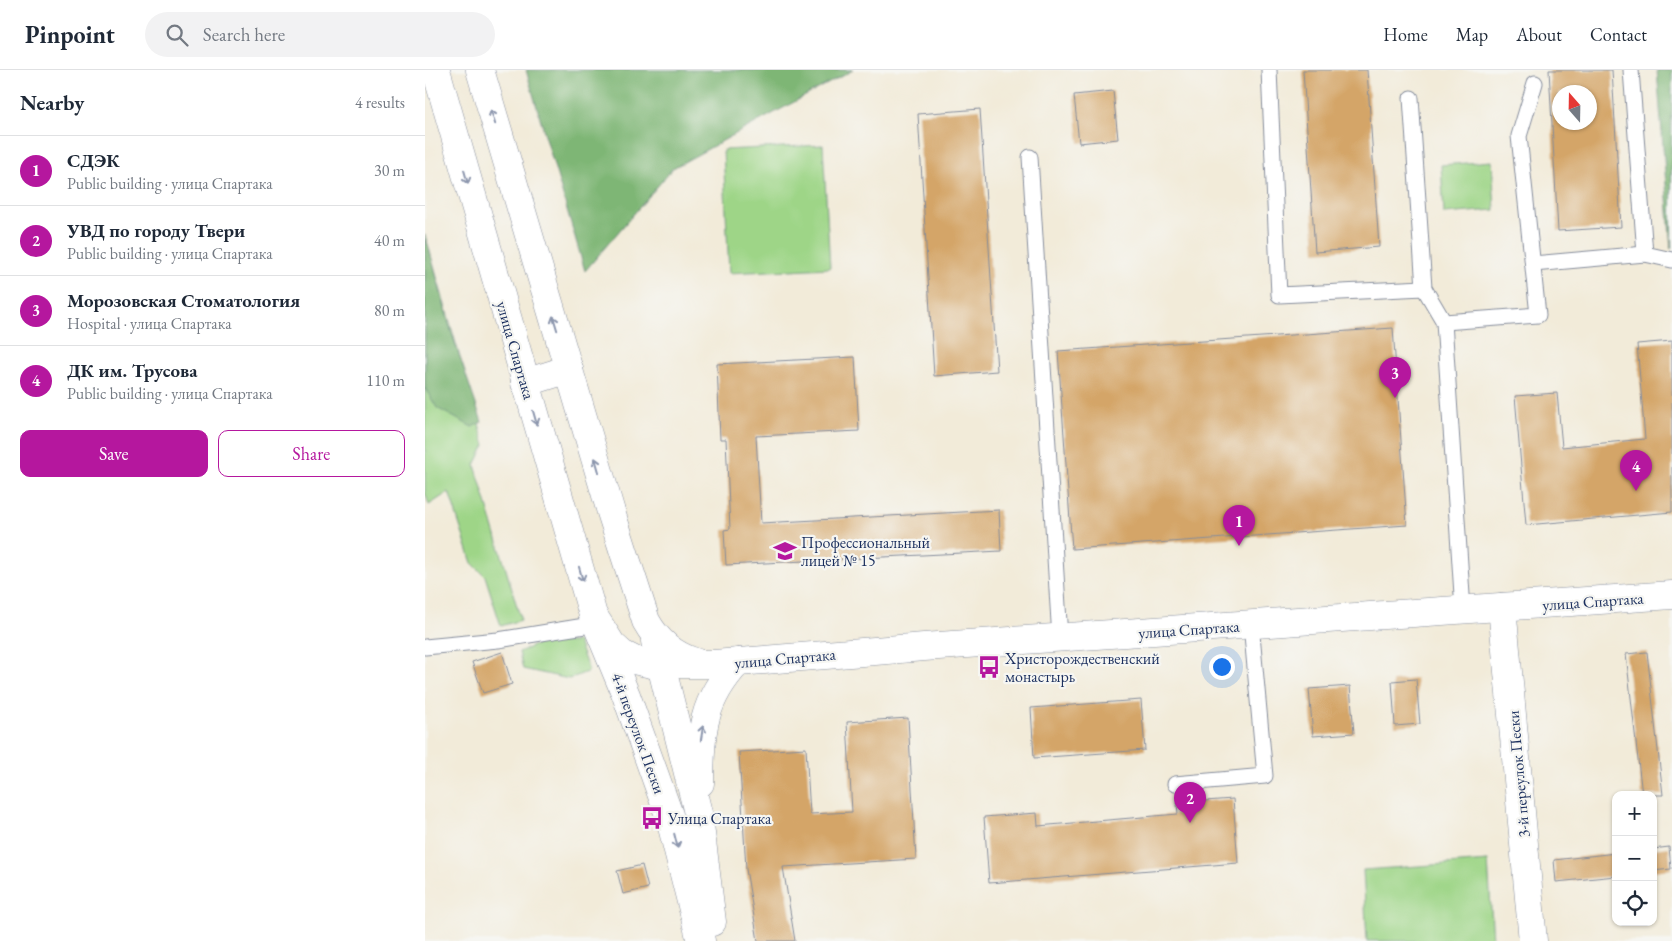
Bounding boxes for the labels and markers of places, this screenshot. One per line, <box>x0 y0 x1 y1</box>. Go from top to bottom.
pin: 3 <box>1379 357 1411 398</box>
pin: 4 <box>1620 450 1652 491</box>
pin: 1 <box>1223 505 1255 546</box>
place label: Профессиональный лицей № 15 <box>801 532 930 571</box>
school or university icon: Профессиональный лицей № 15 <box>772 538 798 564</box>
place label: Христорождественский монастырь <box>1004 648 1160 687</box>
bus stop icon: Христорождественский монастырь <box>976 654 1002 680</box>
pin: 2 <box>1174 782 1206 823</box>
bus stop icon: Улица Спартака <box>639 805 665 831</box>
place label: Улица Спартака <box>667 808 772 829</box>

